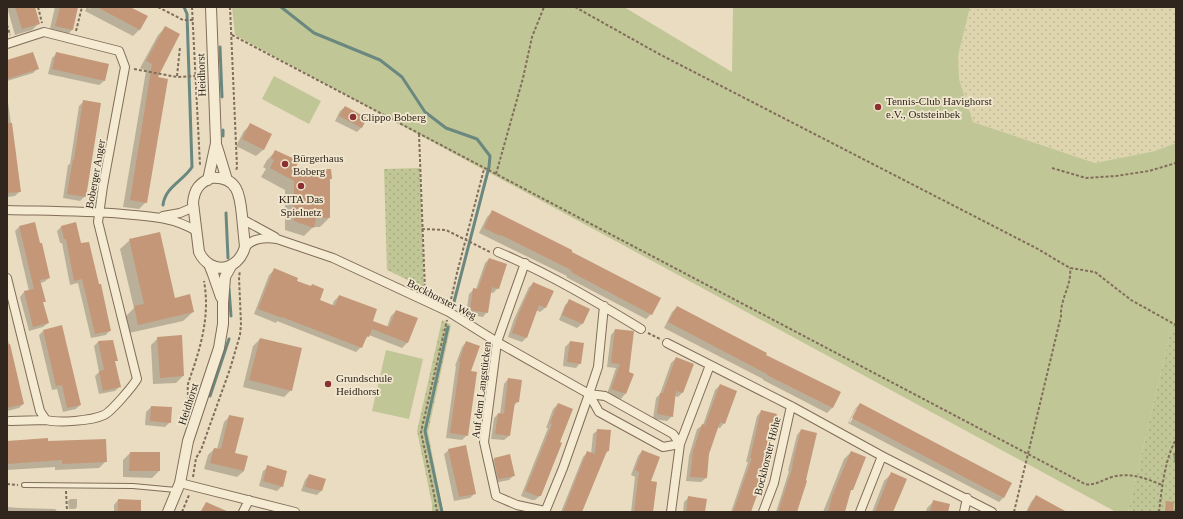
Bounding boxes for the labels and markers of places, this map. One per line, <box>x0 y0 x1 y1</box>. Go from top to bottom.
place label: Tennis-Club Havighorst e.V., Oststeinbek <box>886 95 992 120</box>
marker: Tennis-Club Havighorst e.V., Oststeinbek <box>873 102 883 112</box>
place label: Clippo Boberg <box>361 111 426 123</box>
marker: Clippo Boberg <box>348 112 358 122</box>
place label: Bürgerhaus Boberg <box>293 152 344 177</box>
marker: Bürgerhaus Boberg <box>280 159 290 169</box>
marker: KITA Das Spielnetz <box>296 181 306 191</box>
place label: KITA Das Spielnetz <box>279 193 323 218</box>
place label: Grundschule Heidhorst <box>336 372 392 397</box>
marker: Grundschule Heidhorst <box>323 379 333 389</box>

